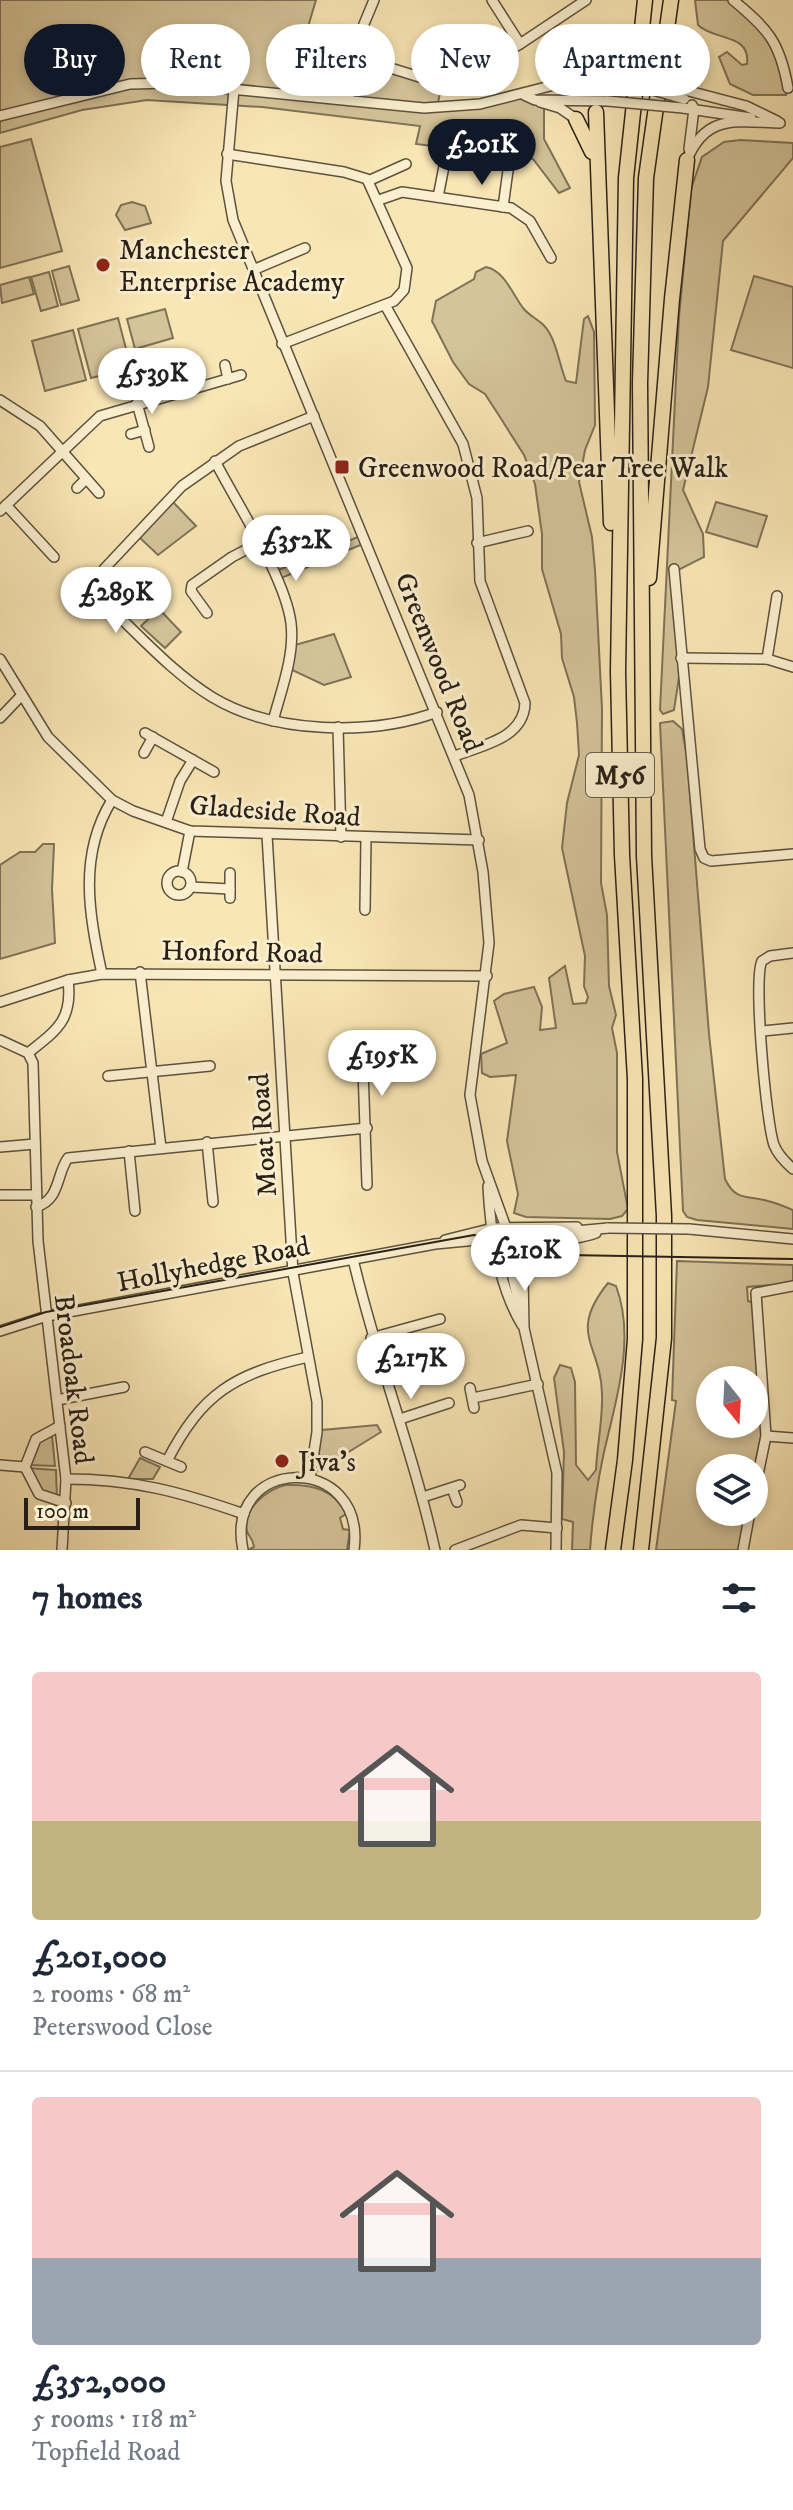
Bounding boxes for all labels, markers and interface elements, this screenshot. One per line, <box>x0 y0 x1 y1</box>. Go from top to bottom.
chip: Buy <box>24 24 125 96</box>
chip: Rent <box>141 24 250 96</box>
chip: Filters <box>266 24 395 96</box>
chip: New <box>411 24 519 96</box>
chip: Apartment <box>535 24 710 96</box>
pin: £201K <box>426 119 538 187</box>
text: £201K <box>446 128 518 161</box>
place label: Manchester Enterprise Academy <box>119 233 345 300</box>
marker: Manchester Enterprise Academy <box>94 256 112 274</box>
pin: £539K <box>96 348 208 416</box>
text: £539K <box>116 357 188 390</box>
place label: Greenwood Road/Pear Tree Walk <box>358 451 728 486</box>
marker: Greenwood Road/Pear Tree Walk <box>333 458 351 476</box>
pin: £352K <box>240 515 352 583</box>
text: £352K <box>260 524 332 557</box>
pin: £289K <box>60 567 172 635</box>
street label: Greenwood Road <box>387 568 491 758</box>
text: £289K <box>78 576 154 609</box>
road number: M56 <box>586 753 654 797</box>
street label: Gladeside Road <box>188 788 362 835</box>
street label: Honford Road <box>161 934 323 971</box>
pin: £195K <box>326 1030 438 1098</box>
text: £195K <box>346 1039 418 1072</box>
street label: Moat Road <box>242 1072 285 1198</box>
pin: £210K <box>469 1225 581 1293</box>
street label: Hollyhedge Road <box>114 1229 313 1300</box>
text: £210K <box>489 1234 561 1267</box>
street label: Broadoak Road <box>46 1292 101 1466</box>
pin: £217K <box>355 1333 467 1401</box>
text: £217K <box>375 1342 447 1375</box>
north arrow <box>696 1366 768 1438</box>
map controls <box>696 1366 768 1526</box>
place label: Jiva's <box>295 1445 356 1480</box>
marker: Jiva's <box>273 1452 291 1470</box>
button: layers <box>696 1454 768 1526</box>
scale bar <box>24 1494 140 1530</box>
text: 100 m <box>36 1498 89 1525</box>
icon: filters <box>717 1576 761 1620</box>
text: 7 homes <box>32 1577 142 1619</box>
icon: home <box>325 1724 469 1868</box>
text: £201,000 <box>32 1936 167 1978</box>
text: 2 rooms · 68 m² <box>32 1978 190 2011</box>
text: Peterswood Close <box>32 2011 212 2044</box>
icon: home <box>325 2149 469 2293</box>
text: £352,000 <box>32 2361 166 2403</box>
text: 5 rooms · 118 m² <box>32 2403 196 2436</box>
text: Topfield Road <box>32 2436 180 2469</box>

